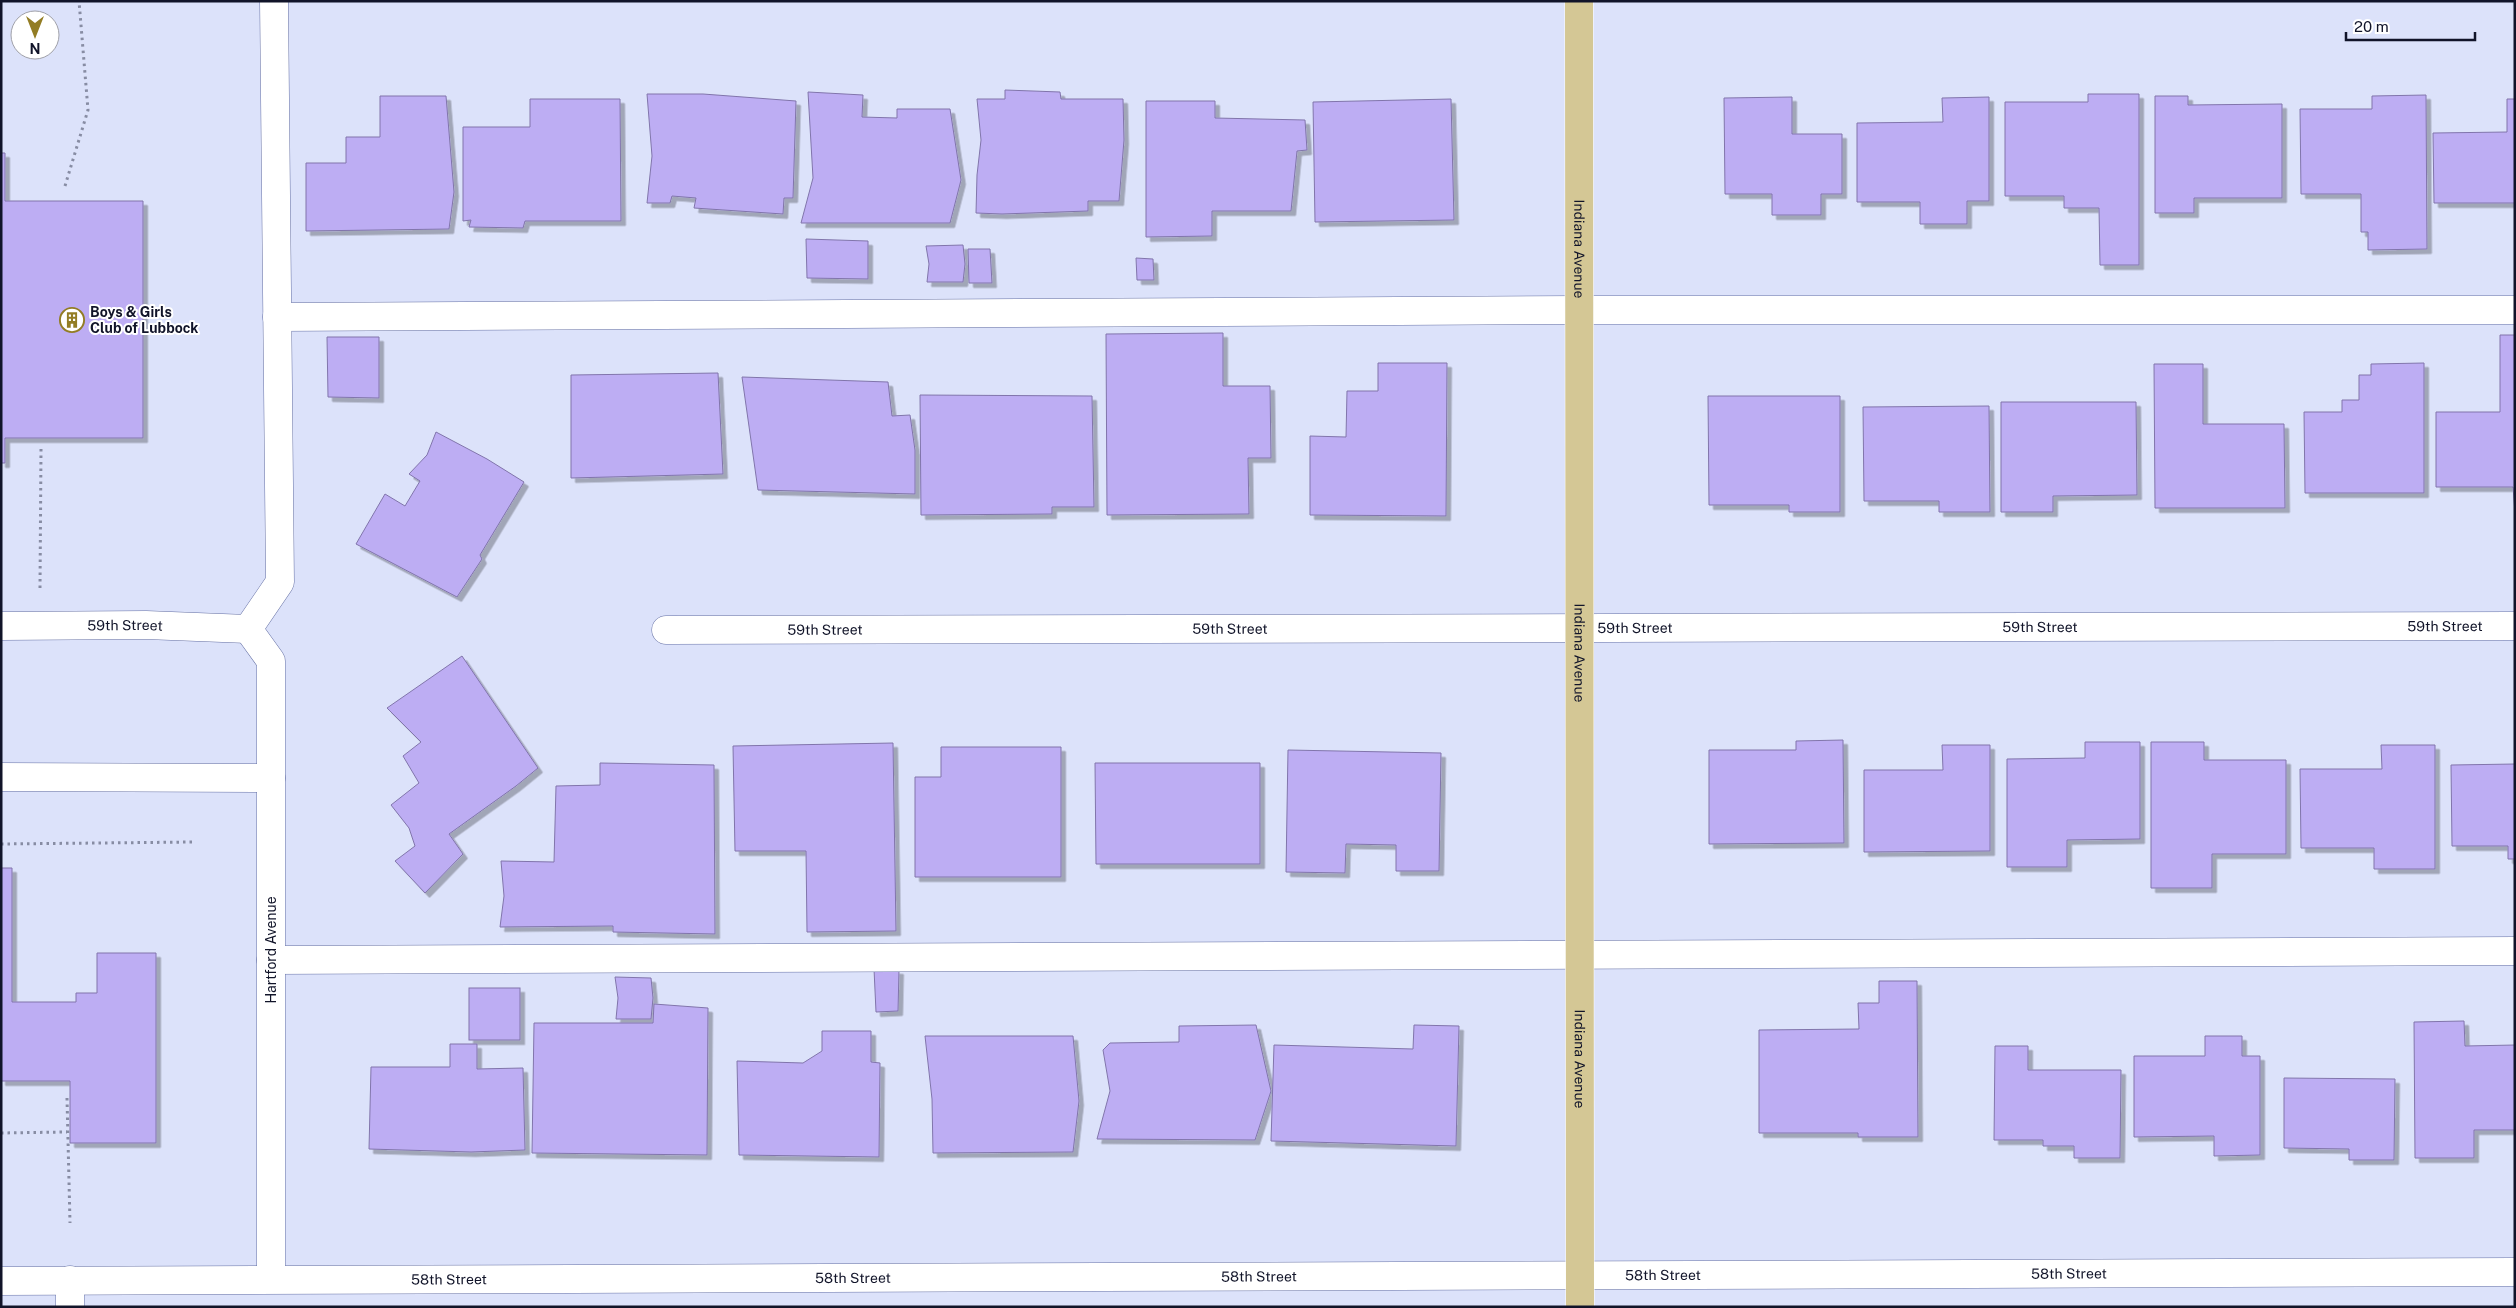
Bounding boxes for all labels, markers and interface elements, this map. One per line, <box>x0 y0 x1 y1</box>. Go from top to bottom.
north arrow <box>10 10 60 60</box>
scale bar <box>2346 10 2475 42</box>
text: 20 m <box>2354 18 2389 35</box>
text: N <box>30 40 40 56</box>
street label: Indiana Avenue <box>1571 199 1587 299</box>
place label: Boys & Girls Club of Lubbock <box>90 304 198 336</box>
building icon: Boys & Girls Club of Lubbock <box>59 307 85 333</box>
street label: Indiana Avenue <box>1571 603 1588 703</box>
street label: 59th Street <box>87 617 163 634</box>
street label: 59th Street <box>2407 618 2483 634</box>
street label: 59th Street <box>2002 619 2078 635</box>
street label: 59th Street <box>1597 620 1673 636</box>
street label: 59th Street <box>1192 621 1268 637</box>
street label: 59th Street <box>787 622 863 638</box>
street label: Hartford Avenue <box>263 896 279 1004</box>
street label: Indiana Avenue <box>1572 1009 1588 1109</box>
street label: 58th Street <box>2031 1265 2107 1282</box>
street label: 58th Street <box>1625 1267 1701 1283</box>
street label: 58th Street <box>1221 1268 1297 1285</box>
street label: 58th Street <box>815 1270 891 1286</box>
street label: 58th Street <box>411 1271 487 1288</box>

